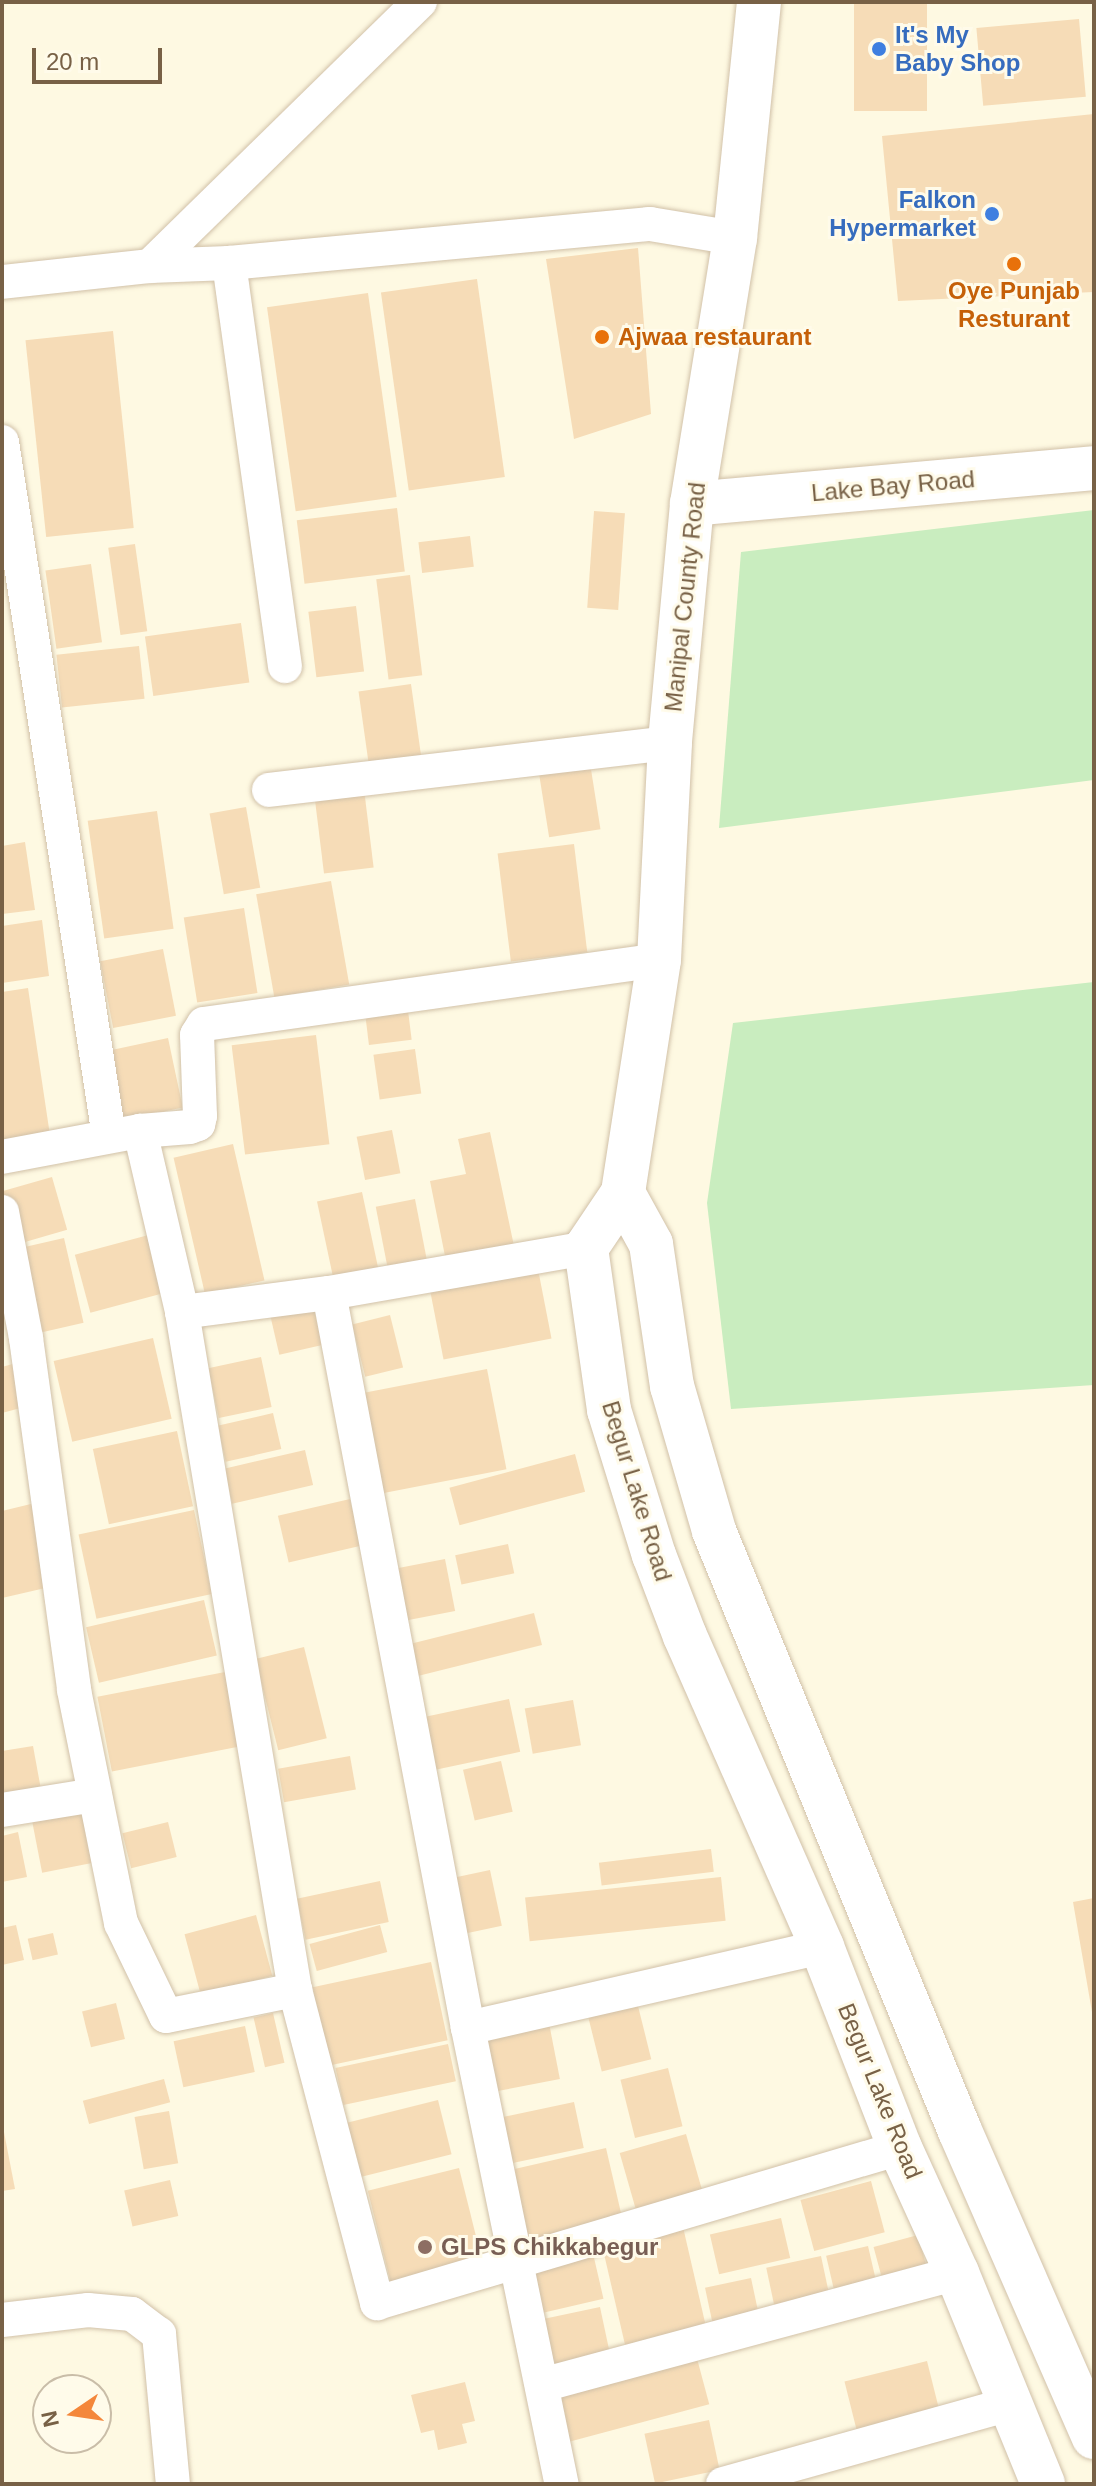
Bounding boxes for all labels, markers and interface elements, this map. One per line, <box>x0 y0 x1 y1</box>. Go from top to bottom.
place label: It's My Baby Shop <box>895 21 1020 77</box>
scale bar <box>36 32 166 82</box>
marker: It's My Baby Shop <box>870 40 888 58</box>
text: 20 m <box>46 48 99 75</box>
place label: Falkon Hypermarket <box>829 186 976 242</box>
marker: Falkon Hypermarket <box>983 205 1001 223</box>
marker: Oye Punjab Resturant <box>1005 255 1023 273</box>
place label: Oye Punjab Resturant <box>948 277 1080 333</box>
place label: Ajwaa restaurant <box>618 323 811 351</box>
marker: Ajwaa restaurant <box>593 328 611 346</box>
street label: Lake Bay Road <box>810 465 976 507</box>
street label: Manipal County Road <box>659 481 711 713</box>
street label: Begur Lake Road <box>596 1397 678 1585</box>
street label: Begur Lake Road <box>832 1999 928 2183</box>
place label: GLPS Chikkabegur <box>441 2233 658 2261</box>
marker: GLPS Chikkabegur <box>416 2238 434 2256</box>
north arrow <box>32 2374 112 2454</box>
text: N <box>36 2409 64 2430</box>

